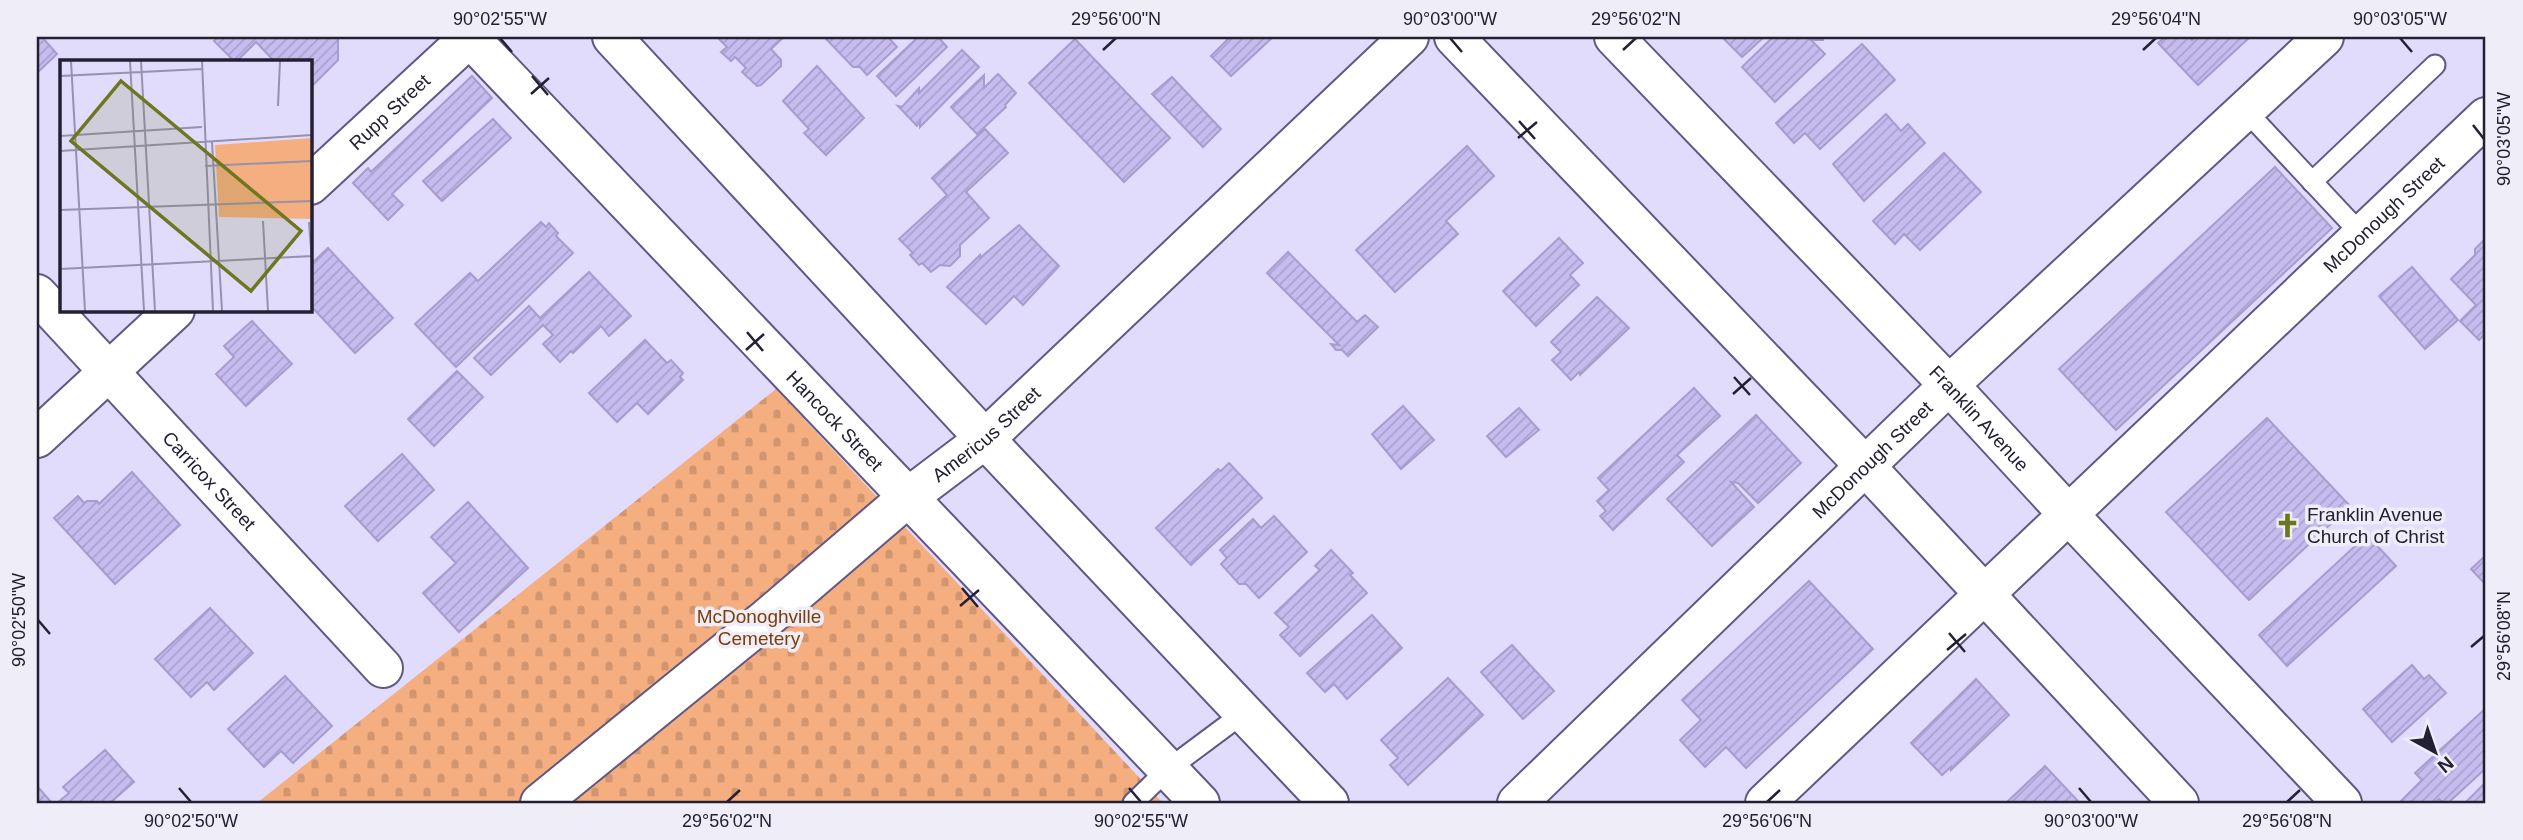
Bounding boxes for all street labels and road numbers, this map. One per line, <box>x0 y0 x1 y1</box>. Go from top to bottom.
street label: Rupp Street <box>345 69 434 154</box>
street label: McDonough Street <box>2319 152 2449 277</box>
street label: Franklin Avenue <box>1925 361 2033 475</box>
street label: Hancock Street <box>782 366 888 475</box>
street label: Americus Street <box>928 382 1045 486</box>
street label: McDonough Street <box>1808 396 1937 522</box>
street label: Carricox Street <box>159 427 261 535</box>

